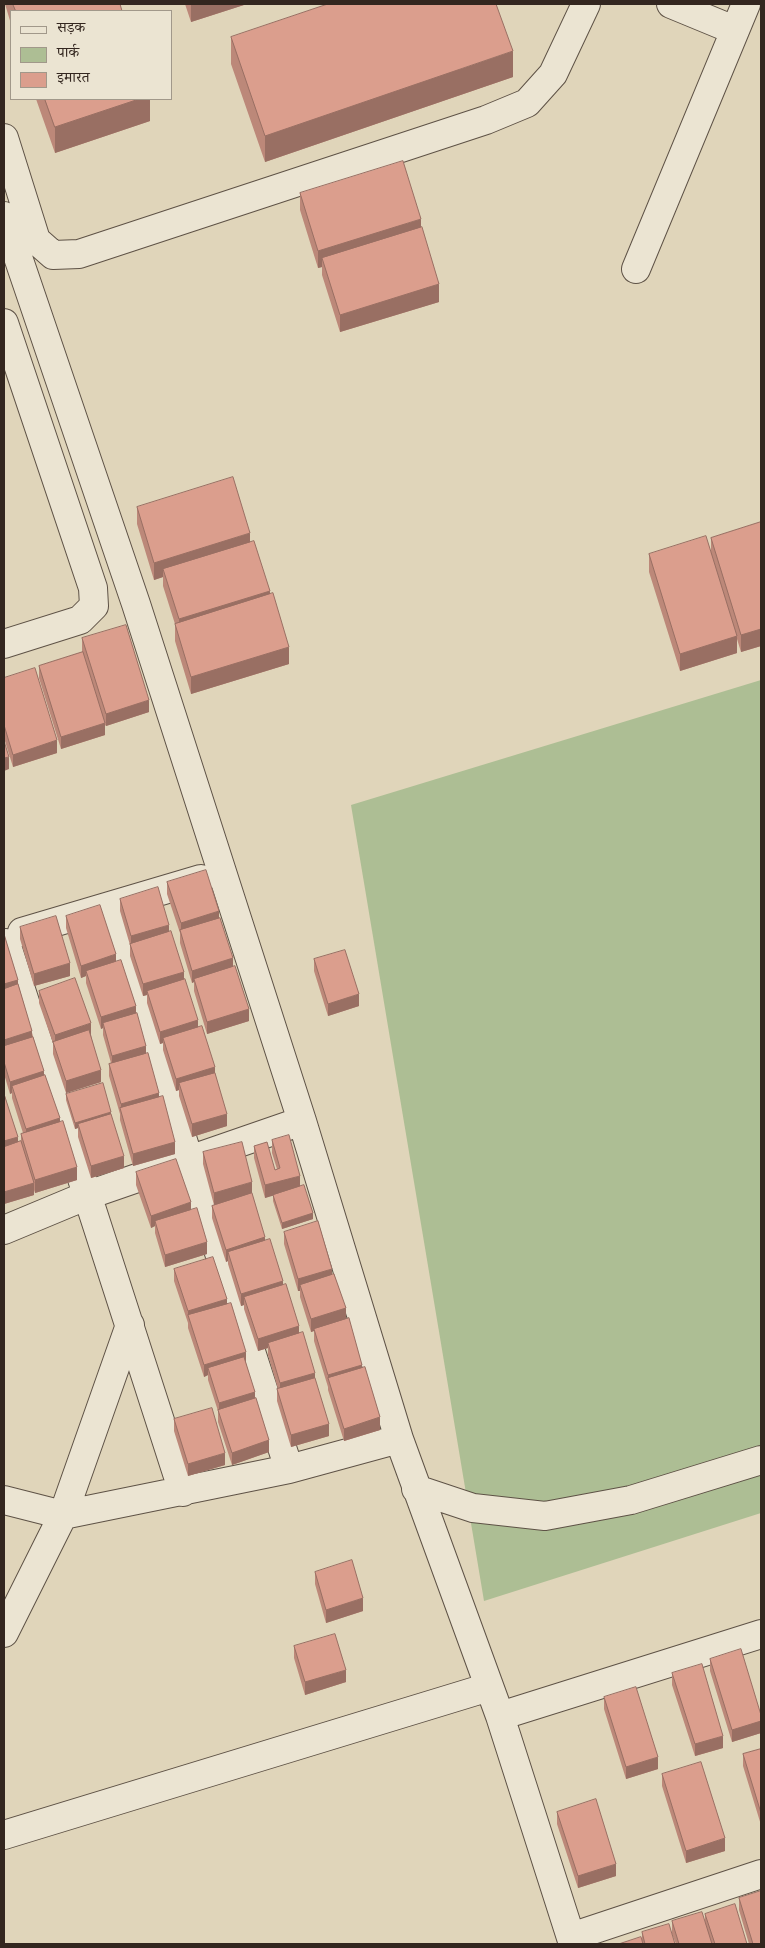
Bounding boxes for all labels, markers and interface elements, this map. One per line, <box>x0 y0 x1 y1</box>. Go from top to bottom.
legend <box>10 10 172 100</box>
text: सड़क <box>57 18 85 39</box>
text: पार्क <box>57 43 79 64</box>
text: इमारत <box>57 68 90 89</box>

